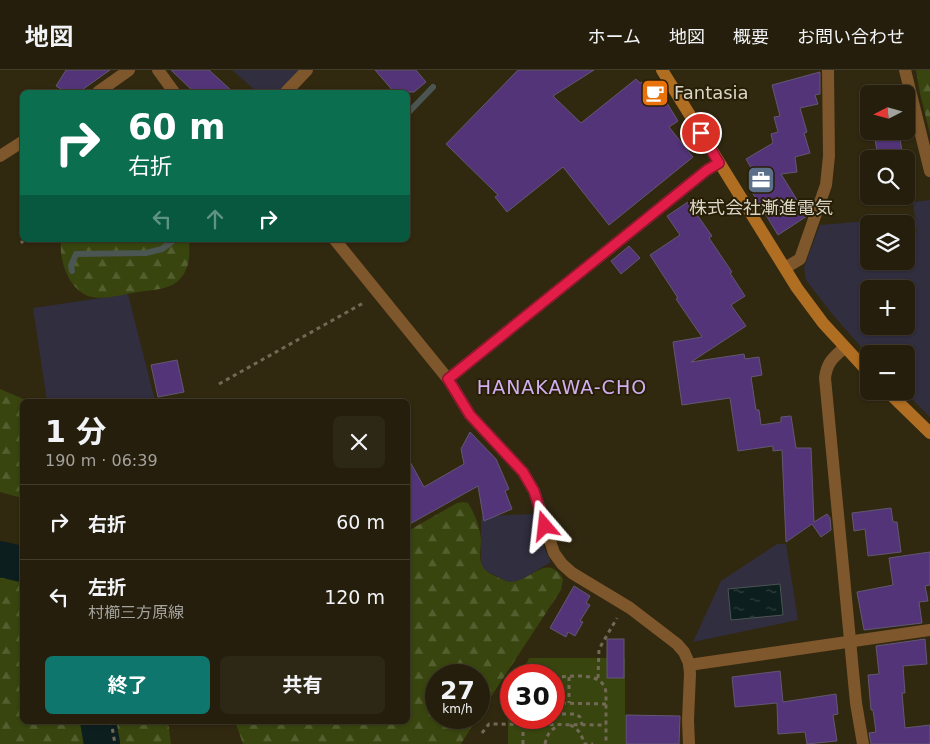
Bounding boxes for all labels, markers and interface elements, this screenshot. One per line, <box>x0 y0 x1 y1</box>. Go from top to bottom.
text: 地図 <box>25 23 73 51</box>
text: ホーム <box>588 26 641 47</box>
text: 地図 <box>669 26 705 47</box>
text: 概要 <box>733 26 769 47</box>
text: お問い合わせ <box>797 26 905 47</box>
cafe icon: Fantasia <box>640 78 670 108</box>
place label: Fantasia <box>674 82 749 103</box>
north arrow <box>860 85 915 140</box>
map controls <box>860 85 915 400</box>
text: 60 m <box>128 107 225 147</box>
icon: right <box>45 110 110 175</box>
pin <box>680 112 722 154</box>
icon: arrive <box>687 119 715 147</box>
button: search <box>860 150 915 205</box>
text: 右折 <box>128 154 172 179</box>
office icon: 株式会社漸進電気 <box>746 165 776 195</box>
place label: 株式会社漸進電気 <box>689 197 833 218</box>
icon: left <box>148 205 176 233</box>
icon: ahead <box>201 205 229 233</box>
icon: right <box>254 205 282 233</box>
button: layers <box>860 215 915 270</box>
button: + <box>860 280 915 335</box>
button: − <box>860 345 915 400</box>
district label: HANAKAWA-CHO <box>477 376 647 398</box>
text: 1 分 <box>45 414 106 449</box>
button: close <box>333 416 385 468</box>
text: 190 m · 06:39 <box>45 451 158 470</box>
position arrow <box>518 499 570 551</box>
icon: right <box>45 508 73 536</box>
text: 60 m <box>336 511 385 533</box>
text: 右折 <box>88 513 126 535</box>
text: 左折 <box>88 576 126 598</box>
icon: left <box>45 583 73 611</box>
text: 120 m <box>324 586 385 608</box>
text: 村櫛三方原線 <box>88 603 184 622</box>
button: 終了 <box>45 656 210 714</box>
button: 共有 <box>220 656 385 714</box>
speed limit sign: 30 <box>500 664 565 729</box>
text: 27 <box>440 676 475 705</box>
text: km/h <box>442 702 473 716</box>

